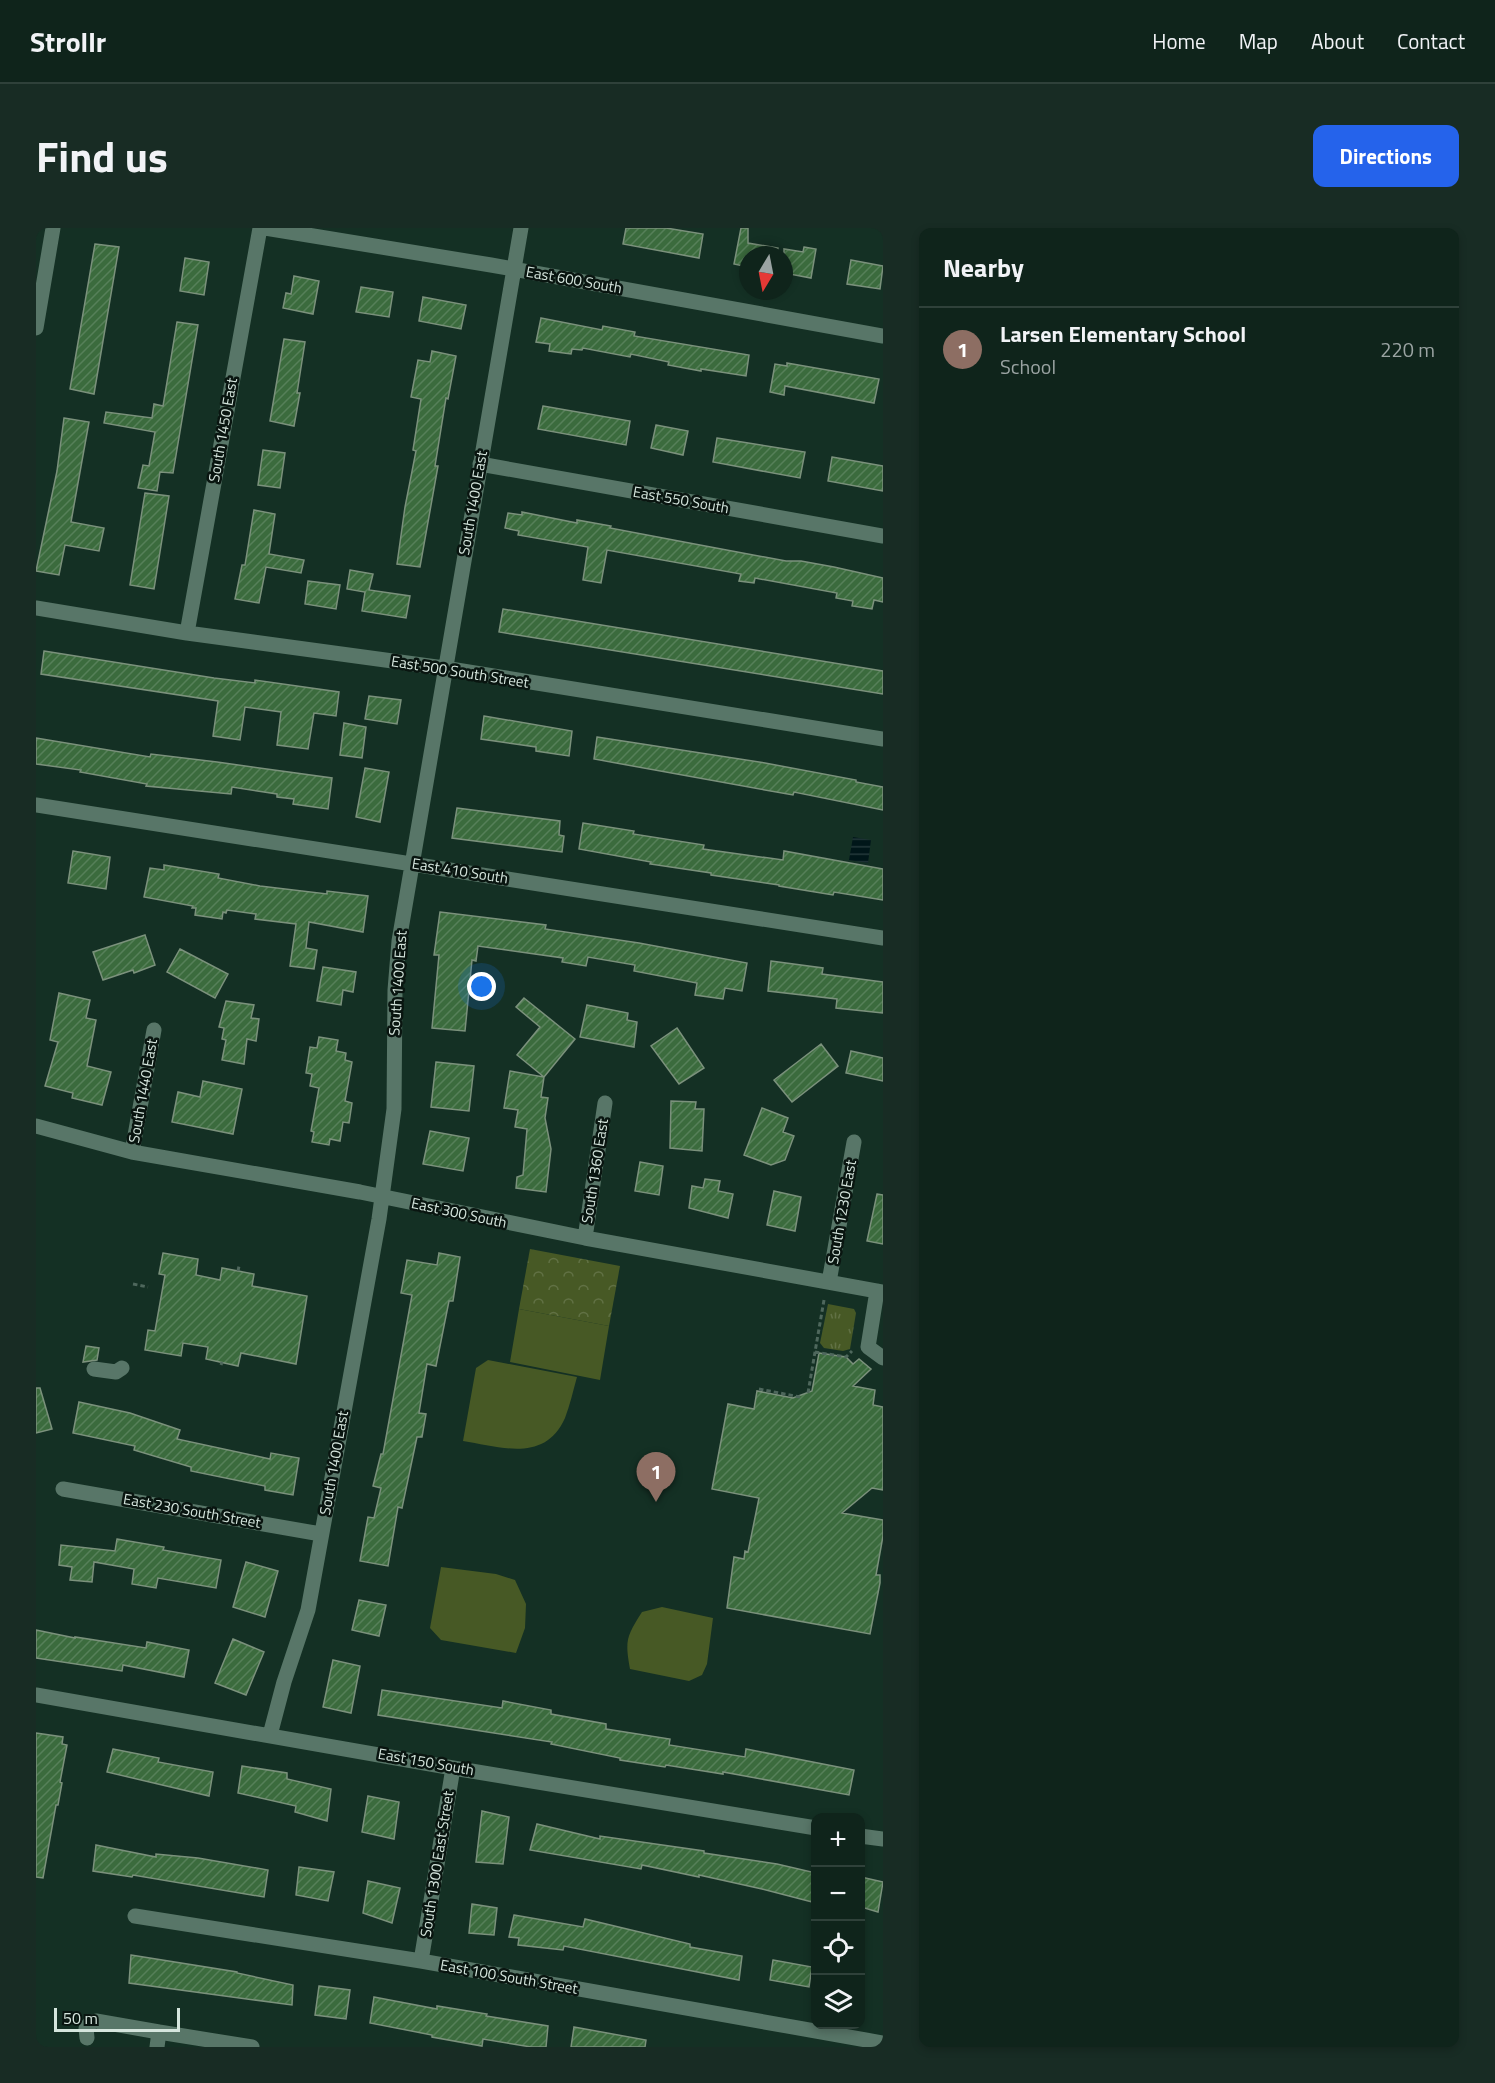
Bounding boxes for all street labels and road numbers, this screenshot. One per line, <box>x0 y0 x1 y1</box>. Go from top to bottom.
street label: East 600 South <box>524 260 624 299</box>
street label: South 1450 East <box>202 375 243 484</box>
street label: South 1400 East <box>452 448 493 557</box>
street label: East 550 South <box>631 480 731 519</box>
street label: East 500 South Street <box>390 649 531 694</box>
street label: East 410 South <box>410 852 510 889</box>
street label: South 1400 East <box>382 929 413 1036</box>
street label: South 1440 East <box>122 1036 163 1145</box>
street label: South 1360 East <box>575 1116 614 1225</box>
street label: South 1230 East <box>821 1157 862 1266</box>
street label: East 300 South <box>409 1191 509 1234</box>
street label: South 1400 East <box>313 1408 354 1517</box>
street label: East 230 South Street <box>122 1487 263 1534</box>
street label: East 150 South <box>376 1742 476 1781</box>
street label: South 1300 East Street <box>414 1789 460 1939</box>
street label: East 100 South Street <box>439 1953 580 2000</box>

